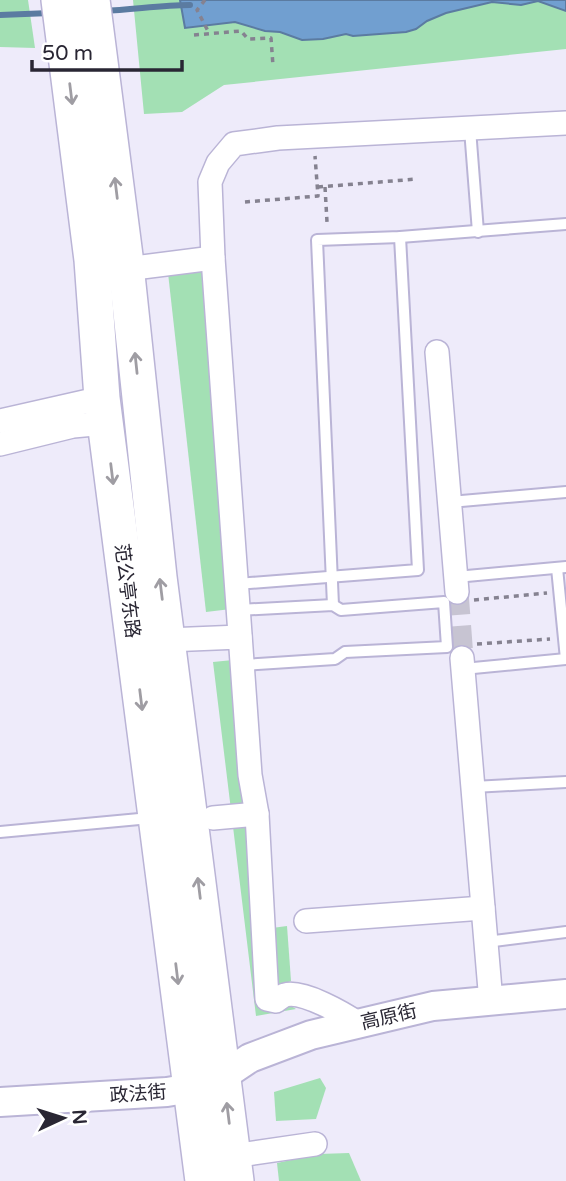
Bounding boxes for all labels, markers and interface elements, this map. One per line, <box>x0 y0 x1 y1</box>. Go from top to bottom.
scale bar <box>32 28 182 72</box>
text: 50 m <box>42 41 93 66</box>
one-way arrow <box>65 82 78 105</box>
one-way arrow <box>110 177 123 200</box>
one-way arrow <box>130 352 143 375</box>
one-way arrow <box>105 462 118 485</box>
street label: 范公亭东路 <box>110 543 144 639</box>
one-way arrow <box>154 578 167 601</box>
one-way arrow <box>135 688 148 710</box>
one-way arrow <box>192 877 205 899</box>
one-way arrow <box>170 962 183 985</box>
street label: 高原街 <box>359 1000 419 1034</box>
street label: 政法街 <box>109 1081 167 1107</box>
north arrow <box>28 1083 98 1153</box>
one-way arrow <box>221 1102 234 1125</box>
text: N <box>67 1109 90 1125</box>

